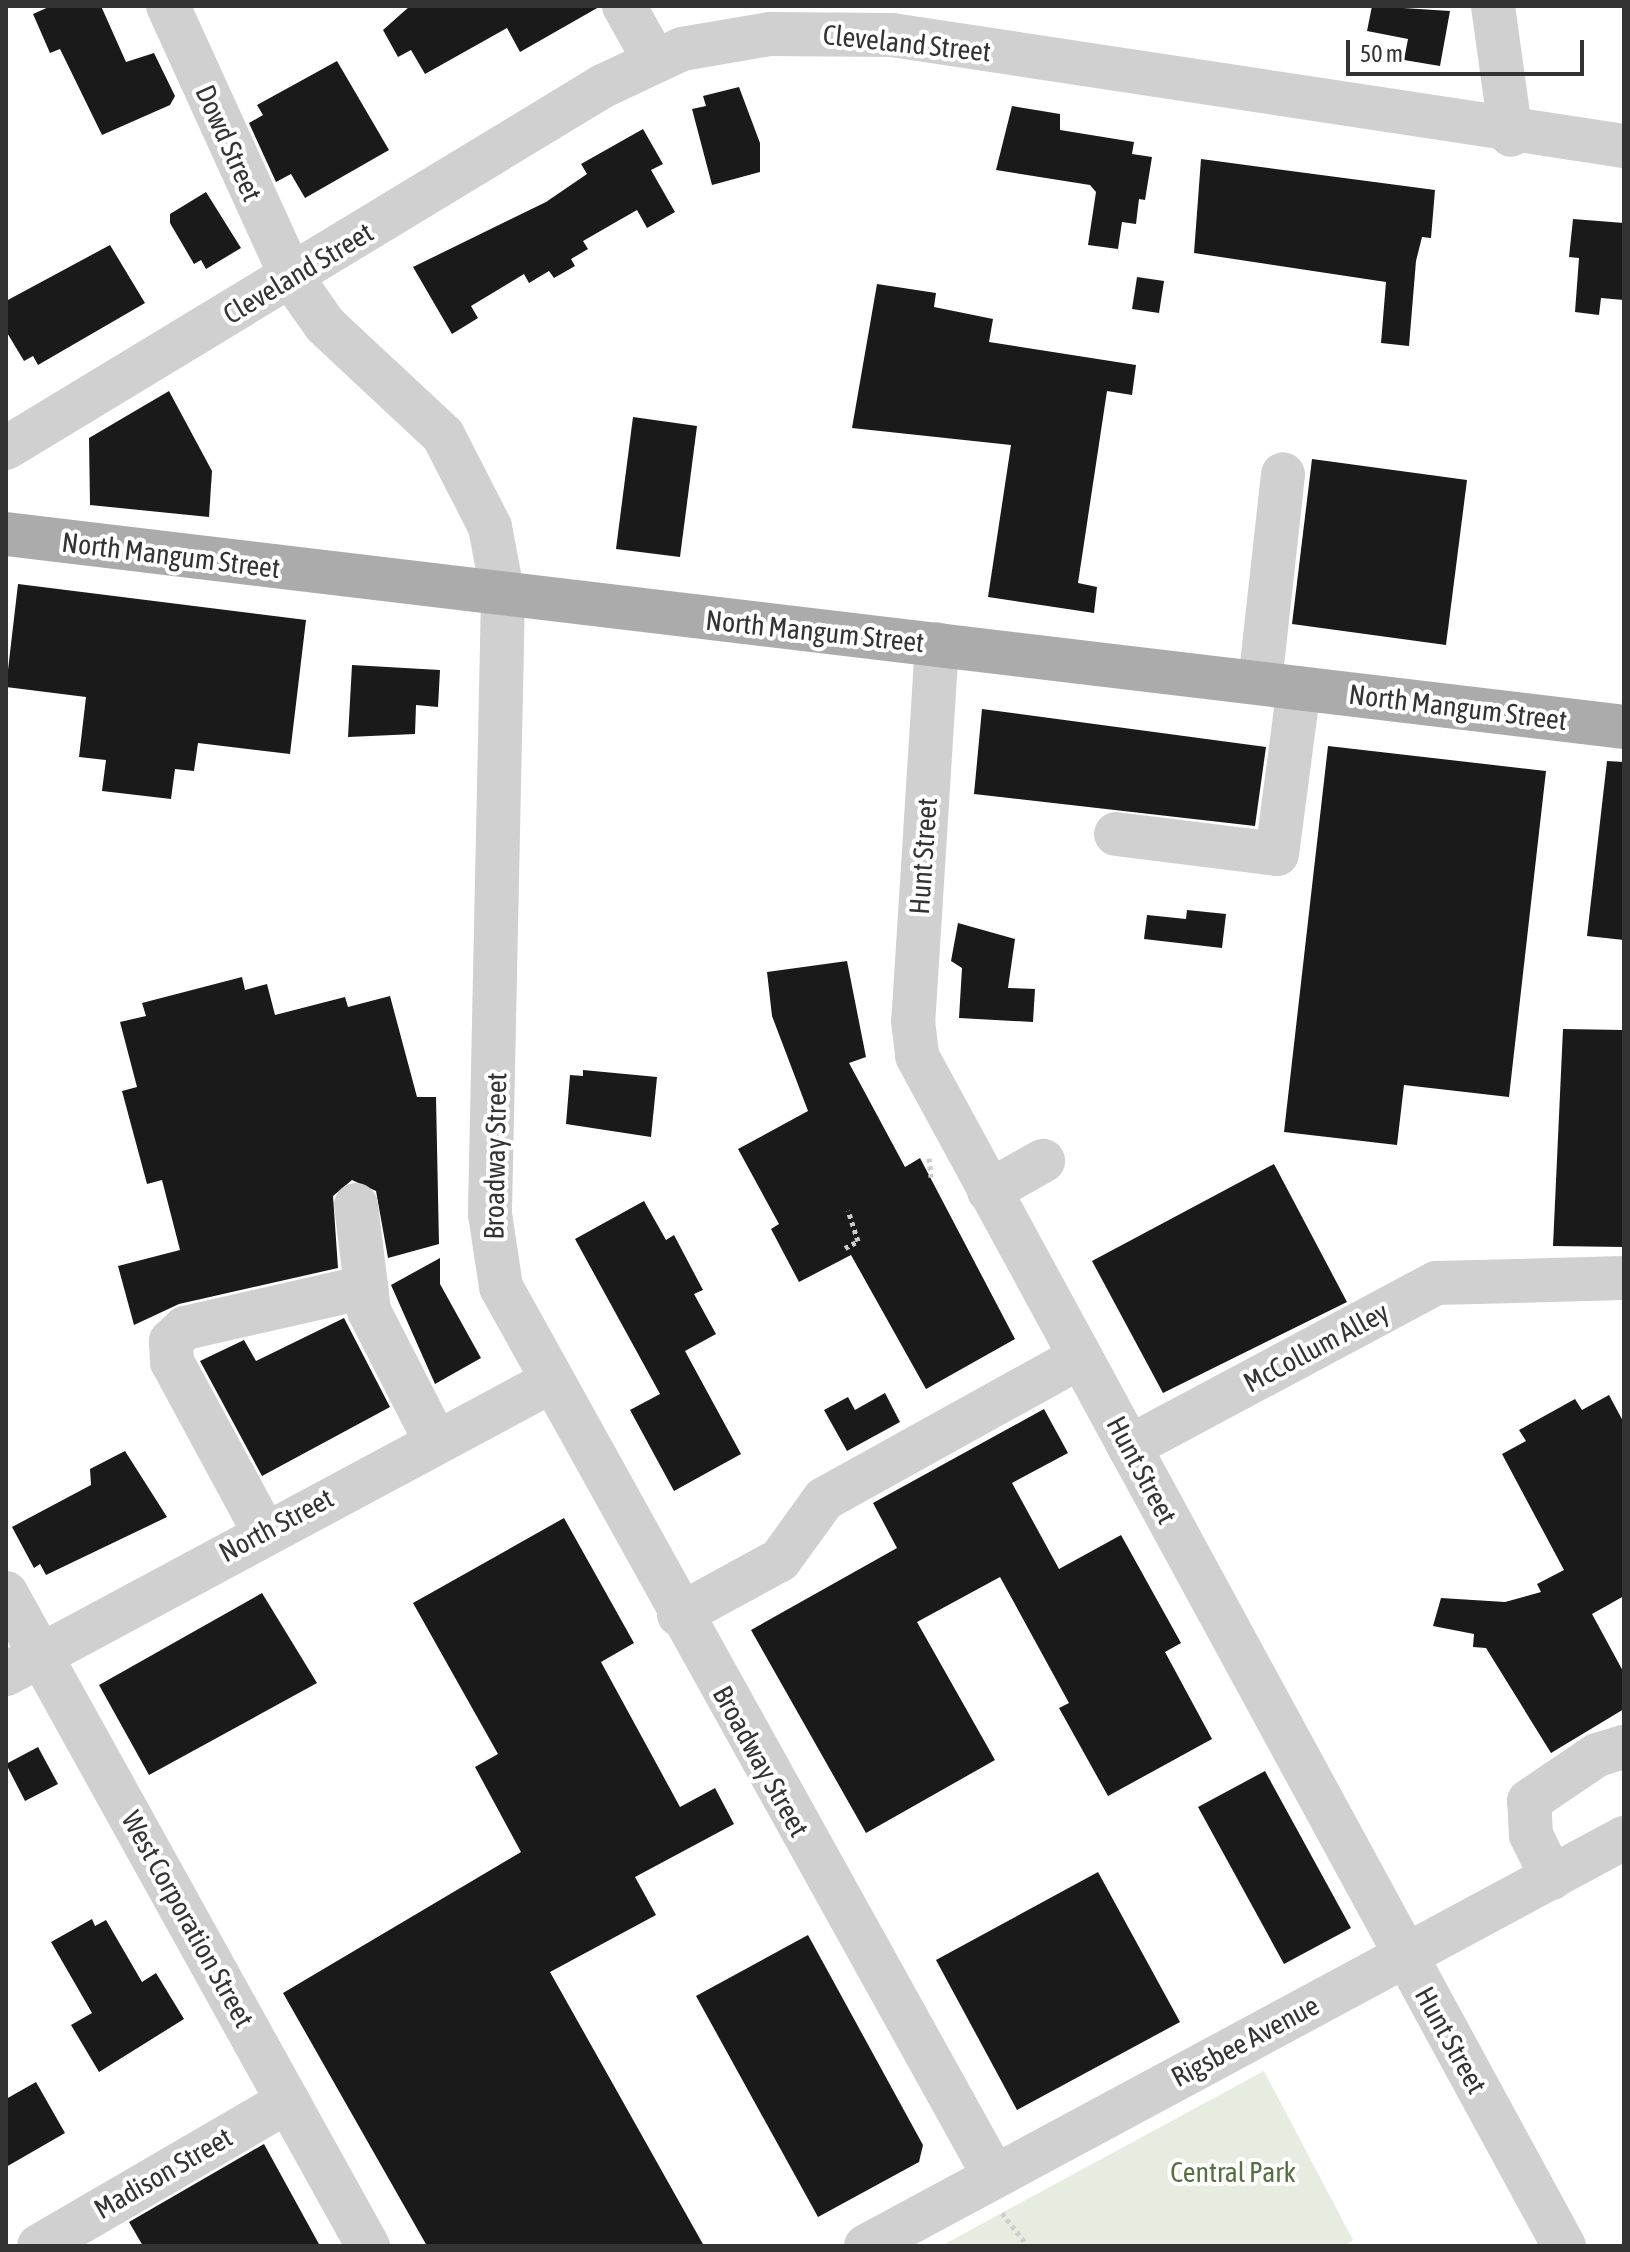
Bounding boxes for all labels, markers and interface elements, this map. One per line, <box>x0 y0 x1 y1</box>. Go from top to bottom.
street label: Cleveland Street <box>821 17 993 69</box>
scale bar <box>1350 24 1588 74</box>
text: 50 m <box>1360 40 1403 67</box>
street label: Dowd Street <box>189 80 269 206</box>
street label: Cleveland Street <box>217 215 379 331</box>
street label: North Mangum Street <box>60 525 282 585</box>
street label: North Mangum Street <box>704 603 926 659</box>
street label: North Mangum Street <box>1347 677 1569 737</box>
street label: Hunt Street <box>902 797 944 915</box>
street label: Broadway Street <box>477 1072 513 1240</box>
street label: McCollum Alley <box>1238 1295 1394 1399</box>
street label: Hunt Street <box>1100 1411 1184 1529</box>
street label: North Street <box>213 1481 339 1569</box>
street label: Broadway Street <box>706 1680 816 1842</box>
street label: West Corporation Street <box>115 1805 261 2033</box>
street label: Hunt Street <box>1408 1981 1494 2099</box>
street label: Rigsbee Avenue <box>1165 1988 1325 2094</box>
street label: Madison Street <box>88 2120 238 2226</box>
park label: Central Park <box>1170 2155 1296 2189</box>

